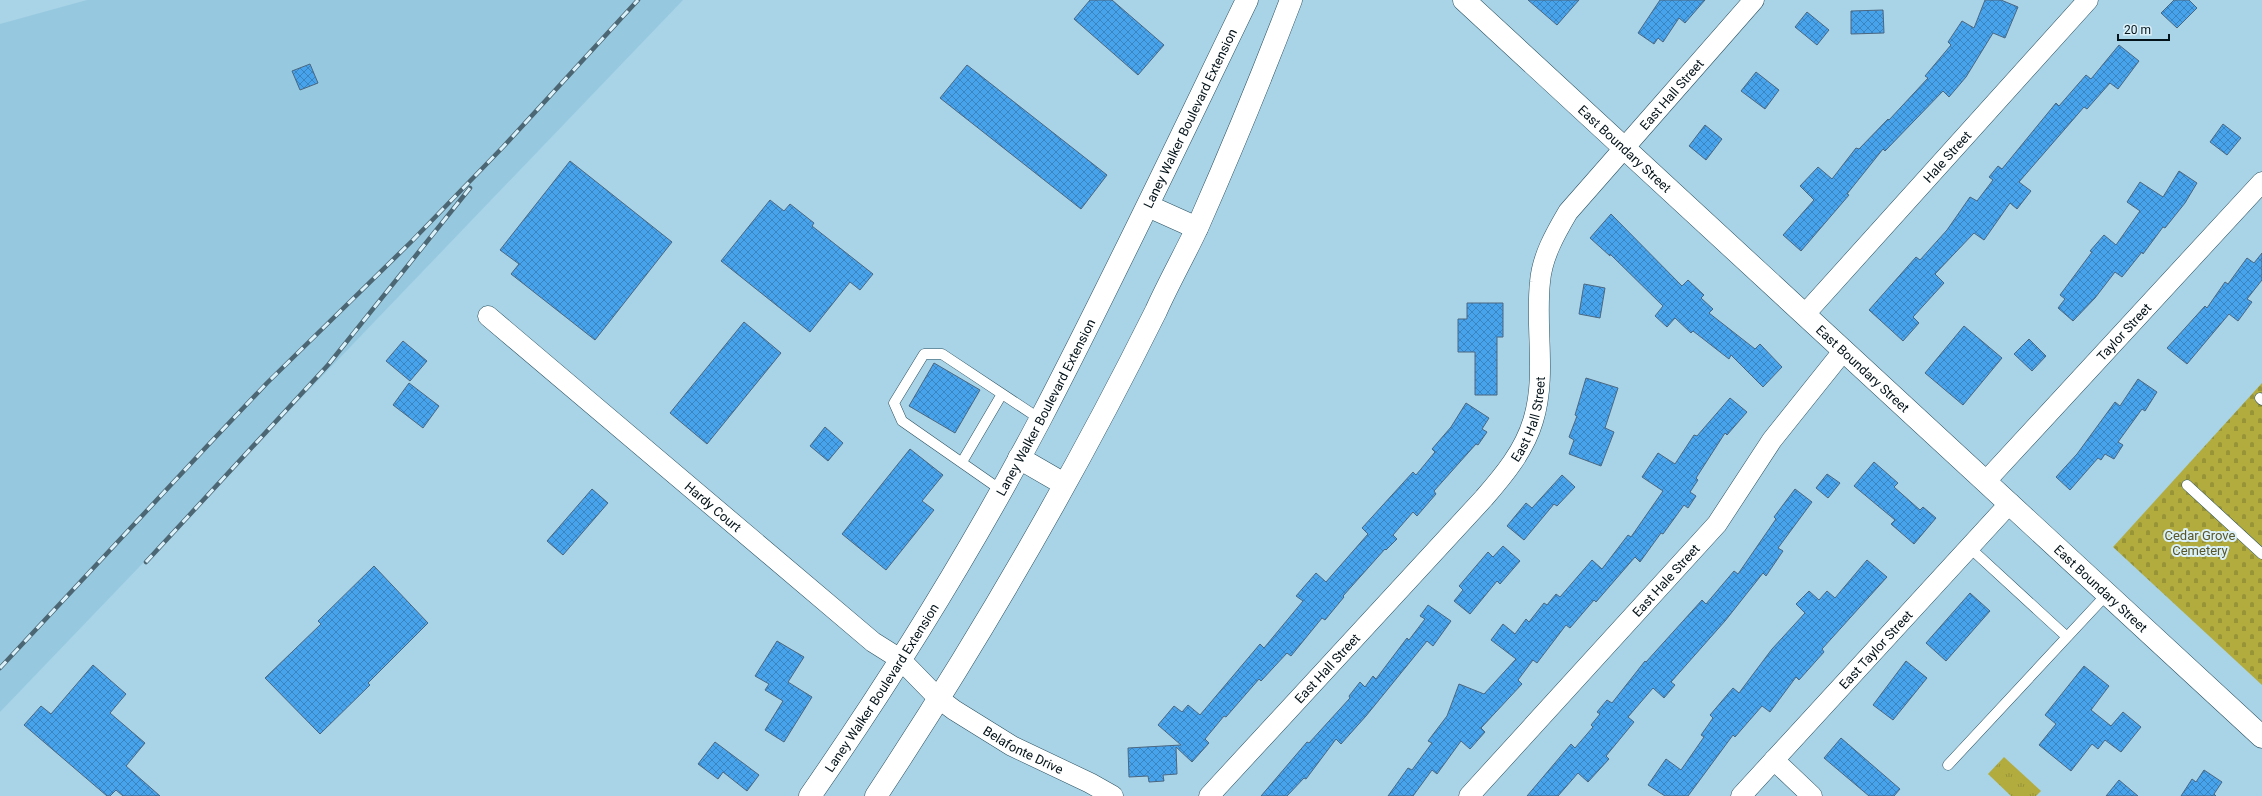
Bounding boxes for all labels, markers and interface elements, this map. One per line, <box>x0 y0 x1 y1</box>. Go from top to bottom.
scale bar <box>2118 16 2169 42</box>
text: 20 m <box>2124 23 2151 37</box>
street label: Laney Walker Boulevard Extension <box>1140 26 1240 210</box>
street label: East Hall Street <box>1636 56 1706 133</box>
street label: East Boundary Street <box>1575 102 1675 195</box>
street label: Hale Street <box>1920 128 1974 185</box>
street label: Taylor Street <box>2093 300 2154 364</box>
street label: Laney Walker Boulevard Extension <box>993 316 1098 498</box>
street label: East Boundary Street <box>1813 322 1913 415</box>
street label: East Hall Street <box>1508 376 1547 464</box>
street label: Hardy Court <box>682 478 744 535</box>
park label: Cedar Grove Cemetery <box>2165 528 2236 558</box>
street label: East Hale Street <box>1629 541 1703 620</box>
street label: East Boundary Street <box>2051 542 2151 635</box>
street label: Laney Walker Boulevard Extension <box>821 600 941 775</box>
street label: East Taylor Street <box>1836 607 1915 692</box>
street label: East Hall Street <box>1291 630 1363 706</box>
street label: Belafonte Drive <box>981 723 1066 777</box>

